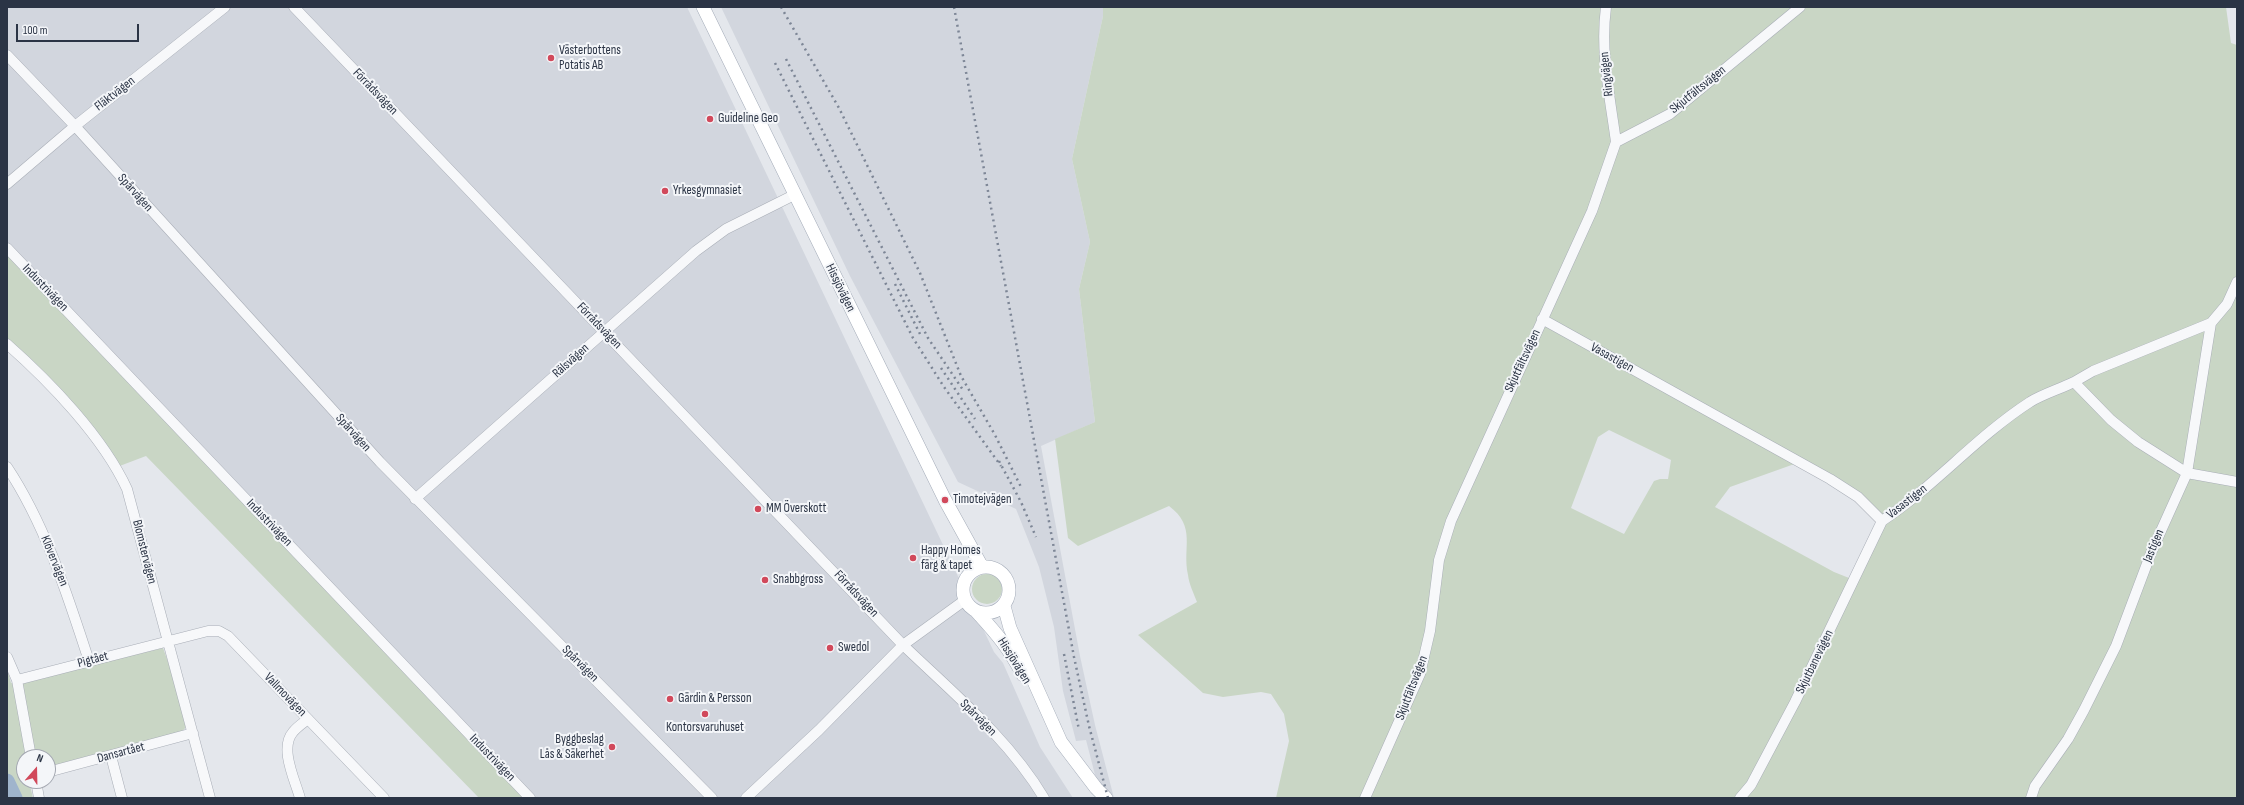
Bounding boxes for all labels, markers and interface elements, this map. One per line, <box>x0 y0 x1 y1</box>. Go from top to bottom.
scale bar <box>18 16 141 42</box>
text: 100 m <box>23 23 48 38</box>
place label: Västerbottens Potatis AB <box>559 43 621 74</box>
street label: Ringvägen <box>1597 51 1617 97</box>
marker: Västerbottens Potatis AB <box>546 53 556 63</box>
street label: Skjutfältsvägen <box>1667 63 1729 117</box>
street label: Förrådsvägen <box>349 66 401 118</box>
street label: Fläktvägen <box>92 73 138 115</box>
place label: Guideline Geo <box>718 111 778 127</box>
marker: Guideline Geo <box>705 114 715 124</box>
street label: Spårvägen <box>114 171 156 215</box>
place label: Yrkesgymnasiet <box>673 183 741 199</box>
marker: Yrkesgymnasiet <box>660 186 670 196</box>
street label: Industrivägen <box>19 261 71 315</box>
street label: Hissjövägen <box>822 261 858 315</box>
street label: Förrådsvägen <box>573 300 625 352</box>
street label: Skjutfältsvägen <box>1502 327 1544 395</box>
street label: Vasastigen <box>1588 340 1636 376</box>
street label: Rälsvägen <box>550 341 592 381</box>
street label: Spårvägen <box>332 411 374 455</box>
street label: Vasastigen <box>1884 481 1930 523</box>
place label: Timotejvägen <box>953 492 1012 508</box>
marker: Timotejvägen <box>940 495 950 505</box>
street label: Industrivägen <box>243 496 295 550</box>
place label: MM Överskott <box>766 501 826 517</box>
marker: MM Överskott <box>753 504 763 514</box>
street label: Blomstervägen <box>129 518 159 586</box>
street label: Jastigen <box>2140 527 2168 565</box>
street label: Klövervägen <box>37 533 71 589</box>
place label: Happy Homes färg & tapet <box>921 543 981 574</box>
marker: Happy Homes färg & tapet <box>908 553 918 563</box>
street label: Förrådsvägen <box>830 567 882 621</box>
place label: Snabbgross <box>773 572 823 588</box>
marker: Snabbgross <box>760 575 770 585</box>
street label: Skjutbanevägen <box>1793 628 1837 696</box>
street label: Hissjövägen <box>994 635 1034 687</box>
place label: Swedol <box>838 640 869 656</box>
street label: Spårvägen <box>558 642 602 686</box>
marker: Swedol <box>825 643 835 653</box>
street label: Pigtået <box>76 648 110 672</box>
street label: Skjutfältsvägen <box>1393 654 1431 722</box>
street label: Vallmovägen <box>260 670 310 720</box>
place label: Gärdin & Persson <box>678 691 751 707</box>
marker: Gärdin & Persson <box>665 694 675 704</box>
street label: Spårvägen <box>956 696 1000 740</box>
marker: Kontorsvaruhuset <box>700 709 710 719</box>
place label: Kontorsvaruhuset <box>666 720 744 736</box>
street label: Industrivägen <box>466 731 518 785</box>
place label: Byggbeslag Lås & Säkerhet <box>540 732 604 763</box>
street label: Dansartået <box>96 739 146 767</box>
marker: Byggbeslag Lås & Säkerhet <box>607 742 617 752</box>
north arrow <box>16 749 56 789</box>
text: N <box>35 751 45 765</box>

